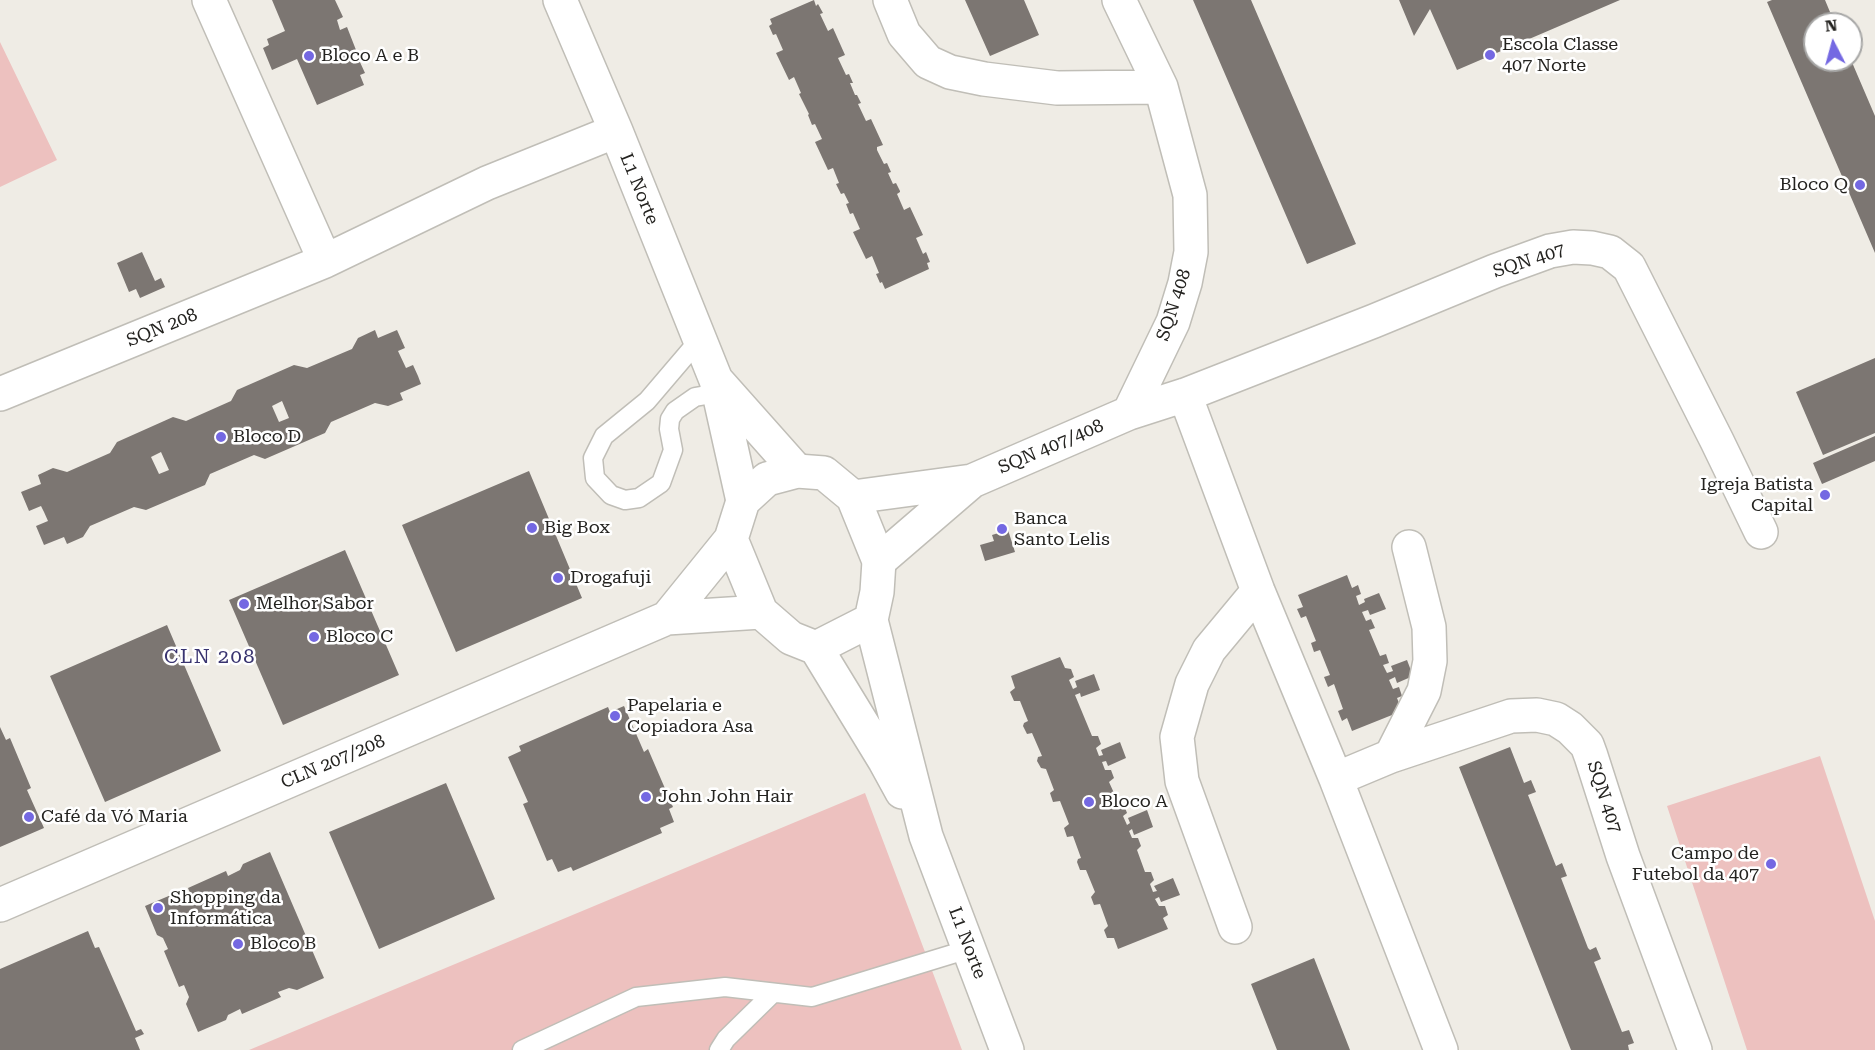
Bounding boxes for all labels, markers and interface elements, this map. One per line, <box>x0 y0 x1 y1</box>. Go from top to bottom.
north arrow <box>1803 12 1863 72</box>
text: N <box>1824 15 1838 36</box>
place label: Escola Classe 407 Norte <box>1502 34 1618 76</box>
place label: Bloco A e B <box>321 45 419 67</box>
marker: Escola Classe 407 Norte <box>1483 48 1497 62</box>
marker: Bloco A e B <box>302 49 316 63</box>
street label: L1 Norte <box>615 150 663 228</box>
place label: Bloco Q <box>1779 174 1848 196</box>
marker: Bloco Q <box>1853 178 1867 192</box>
street label: SQN 407 <box>1490 239 1568 283</box>
street label: SQN 408 <box>1152 266 1196 344</box>
street label: SQN 208 <box>123 304 201 352</box>
street label: SQN 407/408 <box>995 415 1107 479</box>
place label: Bloco D <box>233 426 301 448</box>
marker: Bloco D <box>214 430 228 444</box>
place label: Igreja Batista Capital <box>1700 474 1813 516</box>
marker: Igreja Batista Capital <box>1818 488 1832 502</box>
place label: Banca Santo Lelis <box>1014 508 1110 550</box>
place label: Big Box <box>544 517 610 539</box>
marker: Big Box <box>525 521 539 535</box>
marker: Banca Santo Lelis <box>995 522 1009 536</box>
place label: Drogafuji <box>570 567 651 589</box>
marker: Drogafuji <box>551 571 565 585</box>
place label: Melhor Sabor <box>256 593 374 615</box>
marker: Melhor Sabor <box>237 597 251 611</box>
place label: Bloco C <box>326 626 393 648</box>
marker: Bloco C <box>307 630 321 644</box>
district label: CLN 208 <box>164 645 256 669</box>
place label: Papelaria e Copiadora Asa <box>627 695 753 738</box>
marker: Papelaria e Copiadora Asa <box>608 709 622 723</box>
street label: CLN 207/208 <box>278 730 388 794</box>
street label: SQN 407 <box>1582 758 1626 836</box>
place label: John John Hair <box>658 786 793 808</box>
marker: John John Hair <box>639 790 653 804</box>
place label: Bloco A <box>1101 791 1168 813</box>
marker: Bloco A <box>1082 795 1096 809</box>
place label: Café da Vó Maria <box>41 806 188 828</box>
marker: Café da Vó Maria <box>22 810 36 824</box>
place label: Campo de Futebol da 407 <box>1632 843 1759 886</box>
marker: Campo de Futebol da 407 <box>1764 857 1778 871</box>
place label: Shopping da Informática <box>170 887 281 930</box>
marker: Shopping da Informática <box>151 901 165 915</box>
street label: L1 Norte <box>943 904 991 982</box>
place label: Bloco B <box>250 933 316 955</box>
marker: Bloco B <box>231 937 245 951</box>

